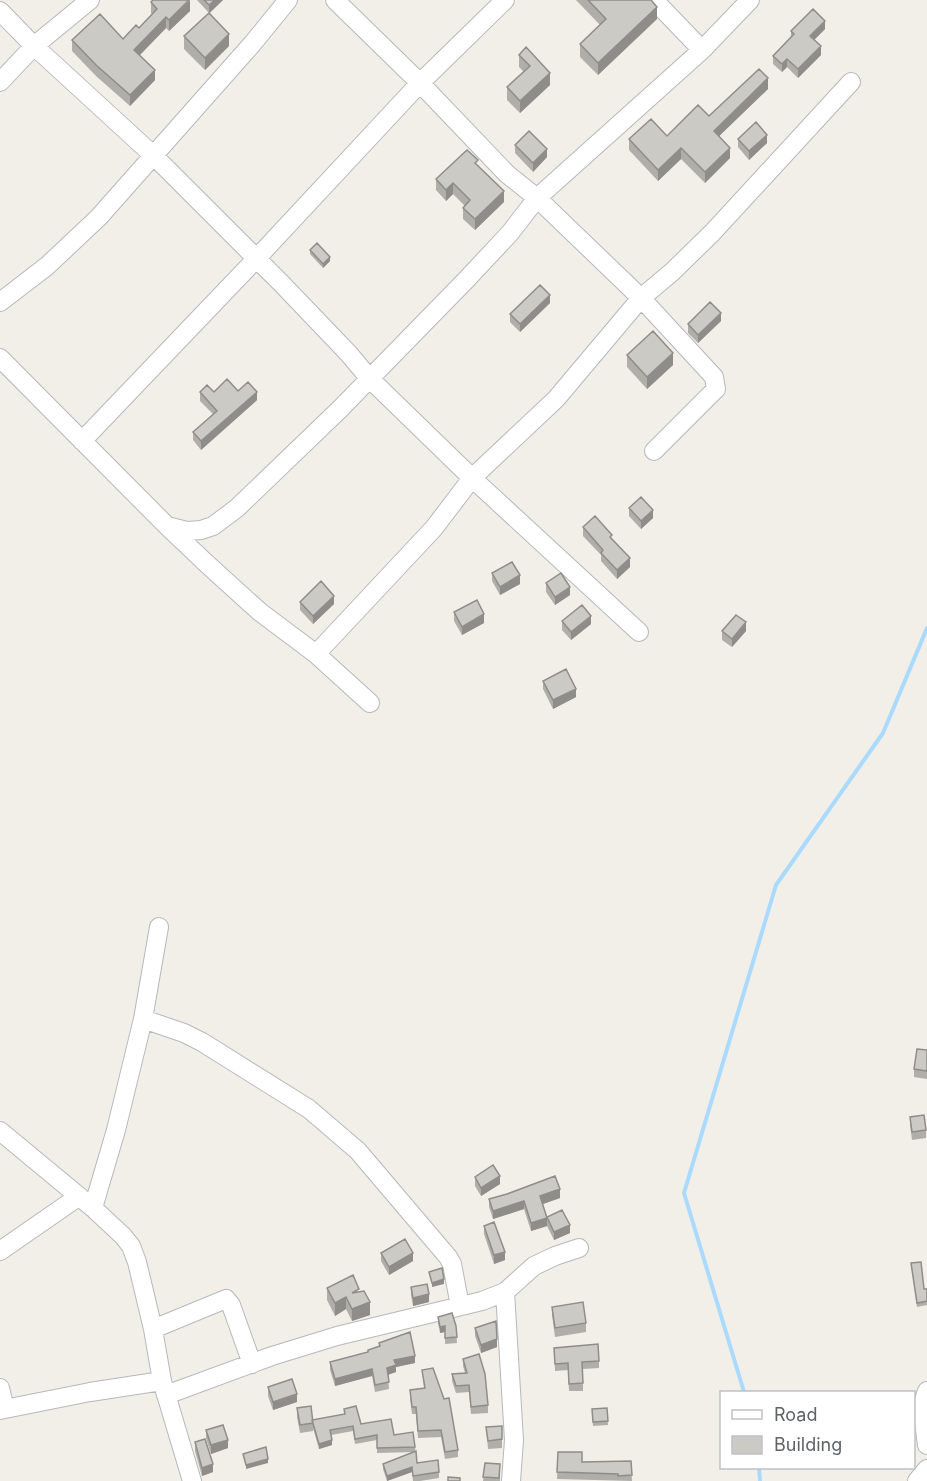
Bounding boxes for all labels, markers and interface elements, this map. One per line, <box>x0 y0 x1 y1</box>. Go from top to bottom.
legend <box>720 1391 915 1469</box>
text: Road <box>774 1404 817 1425</box>
text: Building <box>774 1434 842 1455</box>

